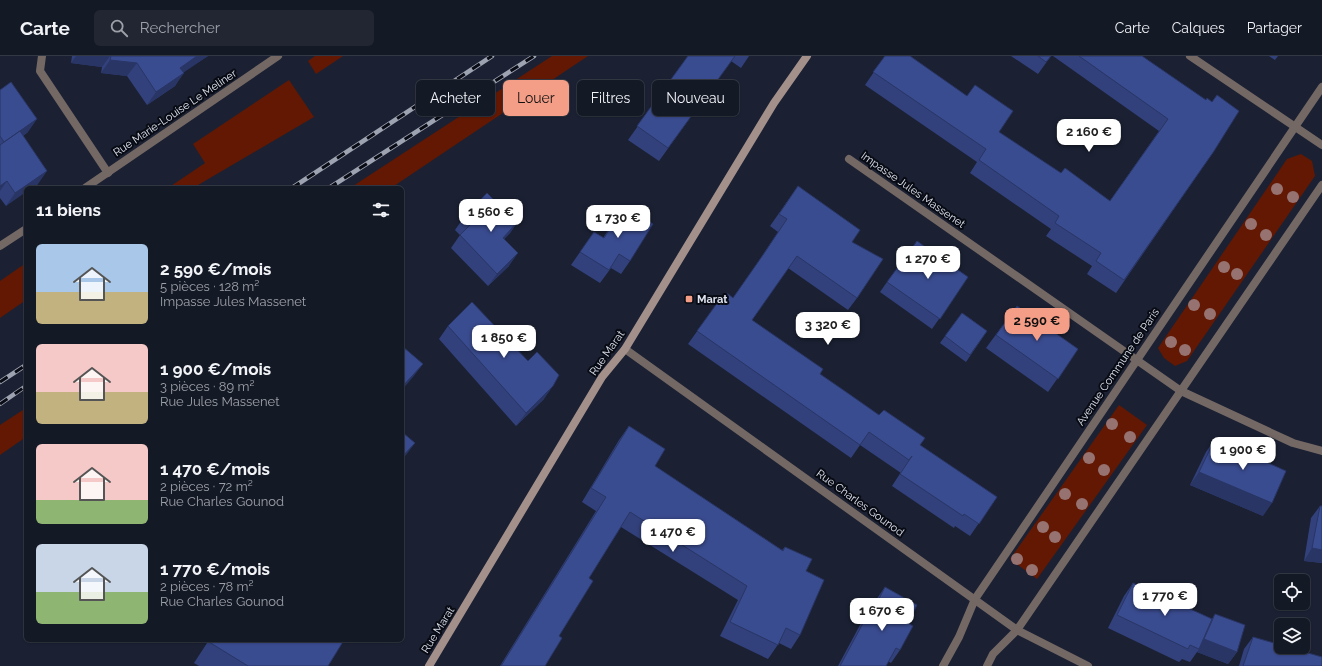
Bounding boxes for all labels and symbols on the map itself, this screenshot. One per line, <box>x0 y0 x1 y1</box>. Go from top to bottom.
street label: Rue Marie-Louise Le Meliner <box>111 67 239 159</box>
pin: 2 160 € <box>1052 119 1126 153</box>
street label: Impasse Jules Massenet <box>859 149 968 231</box>
pin: 1 560 € <box>454 199 528 233</box>
pin: 1 730 € <box>581 205 655 239</box>
pin: 1 270 € <box>891 246 965 280</box>
place label: Marat <box>697 293 728 306</box>
marker: Marat <box>684 294 694 304</box>
street label: Avenue Commune de Paris <box>1074 306 1162 428</box>
pin: 2 590 € <box>1000 308 1074 342</box>
pin: 3 320 € <box>791 312 865 346</box>
pin: 1 850 € <box>467 325 541 359</box>
street label: Rue Marat <box>587 328 627 378</box>
pin: 1 900 € <box>1206 437 1280 471</box>
street label: Rue Charles Gounod <box>814 467 906 539</box>
pin: 1 470 € <box>636 519 710 553</box>
pin: 1 770 € <box>1128 583 1202 617</box>
pin: 1 670 € <box>845 598 919 632</box>
street label: Rue Marat <box>419 604 457 655</box>

